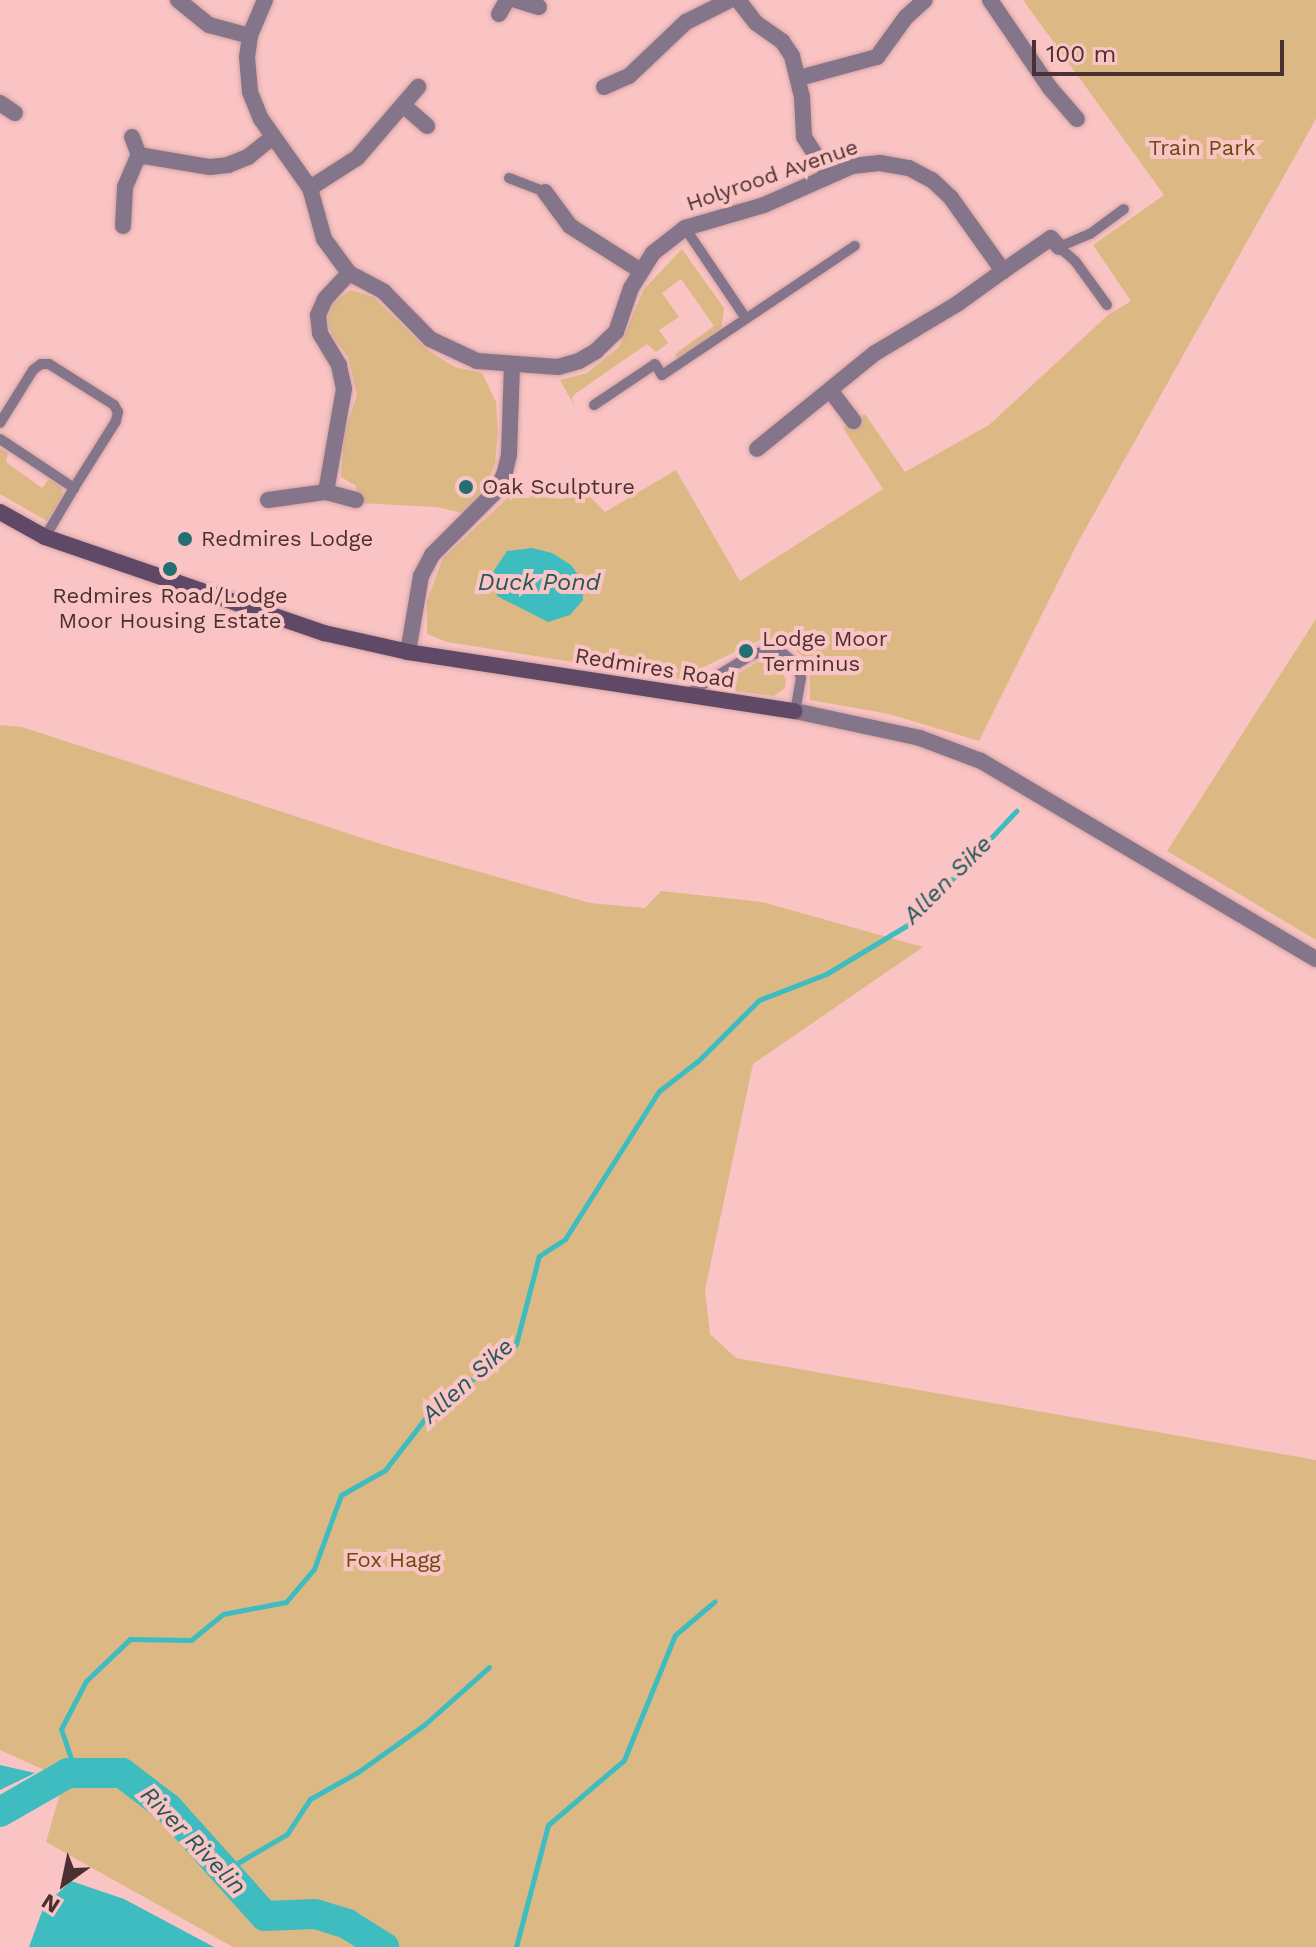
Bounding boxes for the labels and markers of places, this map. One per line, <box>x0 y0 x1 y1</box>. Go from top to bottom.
place label: Oak Sculpture <box>482 474 635 500</box>
marker: Oak Sculpture <box>457 478 475 496</box>
place label: Redmires Lodge <box>201 526 373 552</box>
marker: Redmires Lodge <box>176 530 194 548</box>
marker: Redmires Road/Lodge Moor Housing Estate <box>161 560 179 578</box>
place label: Redmires Road/Lodge Moor Housing Estate <box>52 582 288 634</box>
place label: Lodge Moor Terminus <box>762 625 888 676</box>
marker: Lodge Moor Terminus <box>737 642 755 660</box>

